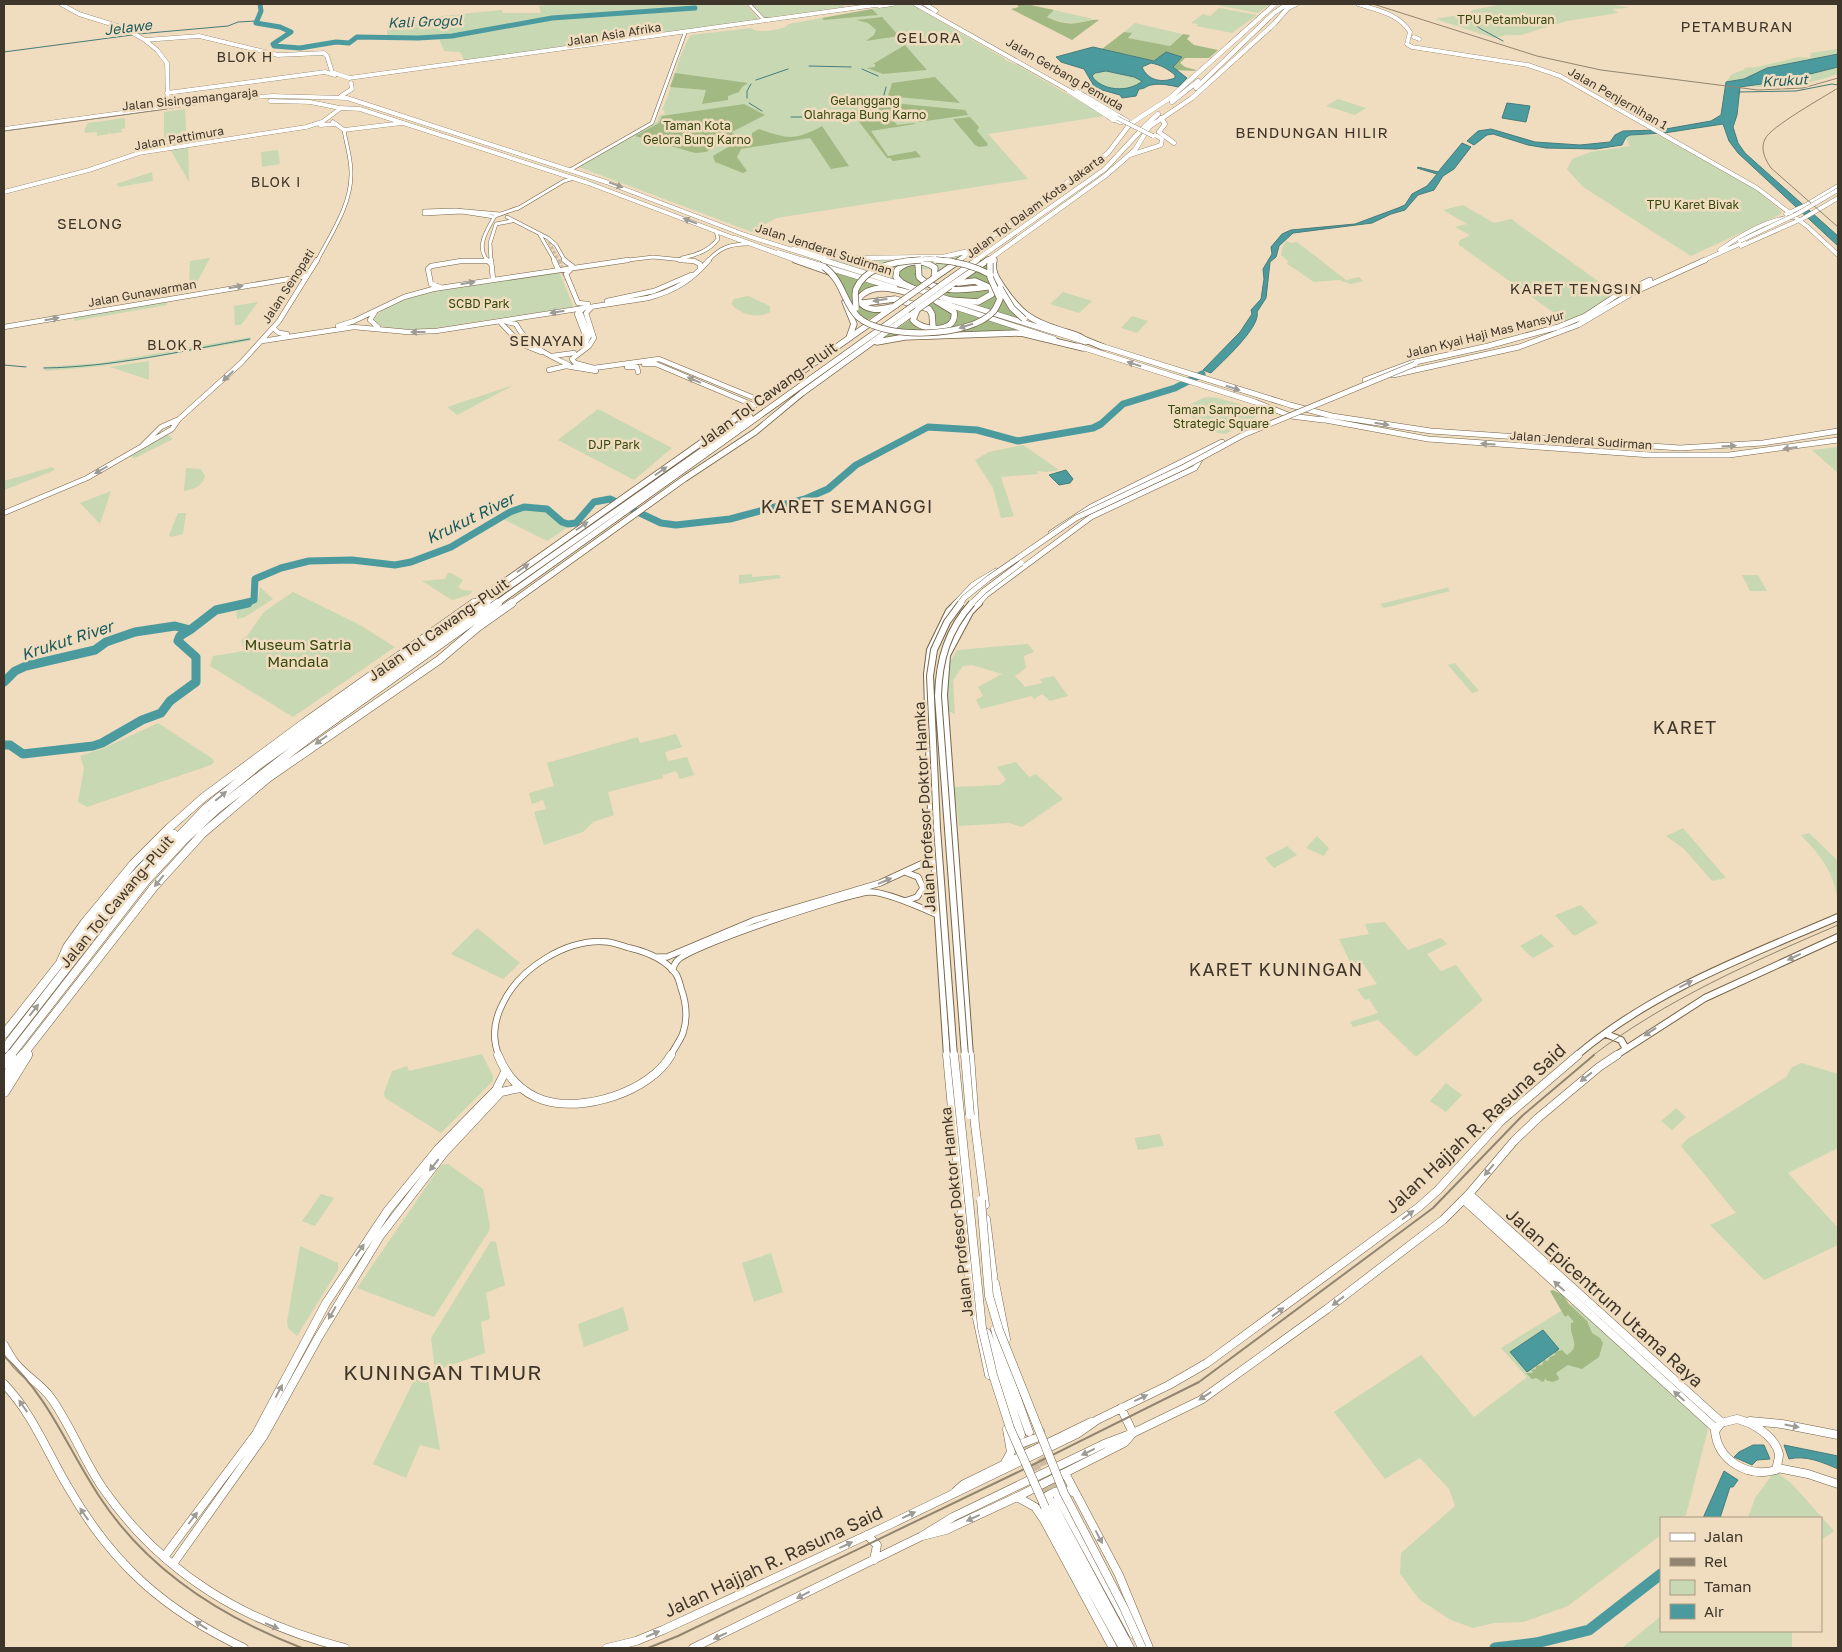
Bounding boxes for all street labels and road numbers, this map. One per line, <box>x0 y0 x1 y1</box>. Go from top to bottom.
street label: Jalan Asia Afrika <box>566 19 662 49</box>
street label: Jalan Gerbang Pemuda <box>1004 34 1126 114</box>
street label: Jalan Penjernihan 1 <box>1566 63 1671 133</box>
street label: Jalan Sisingamangaraja <box>121 84 259 114</box>
street label: Jalan Pattimura <box>133 123 225 153</box>
street label: Jalan Tol Dalam Kota Jakarta <box>963 151 1107 261</box>
street label: Jalan Jenderal Sudirman <box>754 220 894 278</box>
street label: Jalan Senopati <box>258 246 318 326</box>
street label: Jalan Gunawarman <box>87 276 197 310</box>
street label: Jalan Kyai Haji Mas Mansyur <box>1404 307 1566 361</box>
street label: Jalan Tol Cawang–Pluit <box>694 337 840 451</box>
street label: Jalan Jenderal Sudirman <box>1509 428 1653 452</box>
street label: Jalan Tol Cawang–Pluit <box>364 574 512 684</box>
street label: Jalan Profesor Doktor Hamka <box>909 701 939 913</box>
street label: Jalan Tol Cawang–Pluit <box>55 831 177 971</box>
street label: Jalan Hajjah R. Rasuna Said <box>1380 1038 1570 1218</box>
street label: Jalan Profesor Doktor Hamka <box>936 1106 976 1318</box>
street label: Jalan Epicentrum Utama Raya <box>1502 1203 1708 1391</box>
street label: Jalan Hajjah R. Rasuna Said <box>660 1501 886 1621</box>

